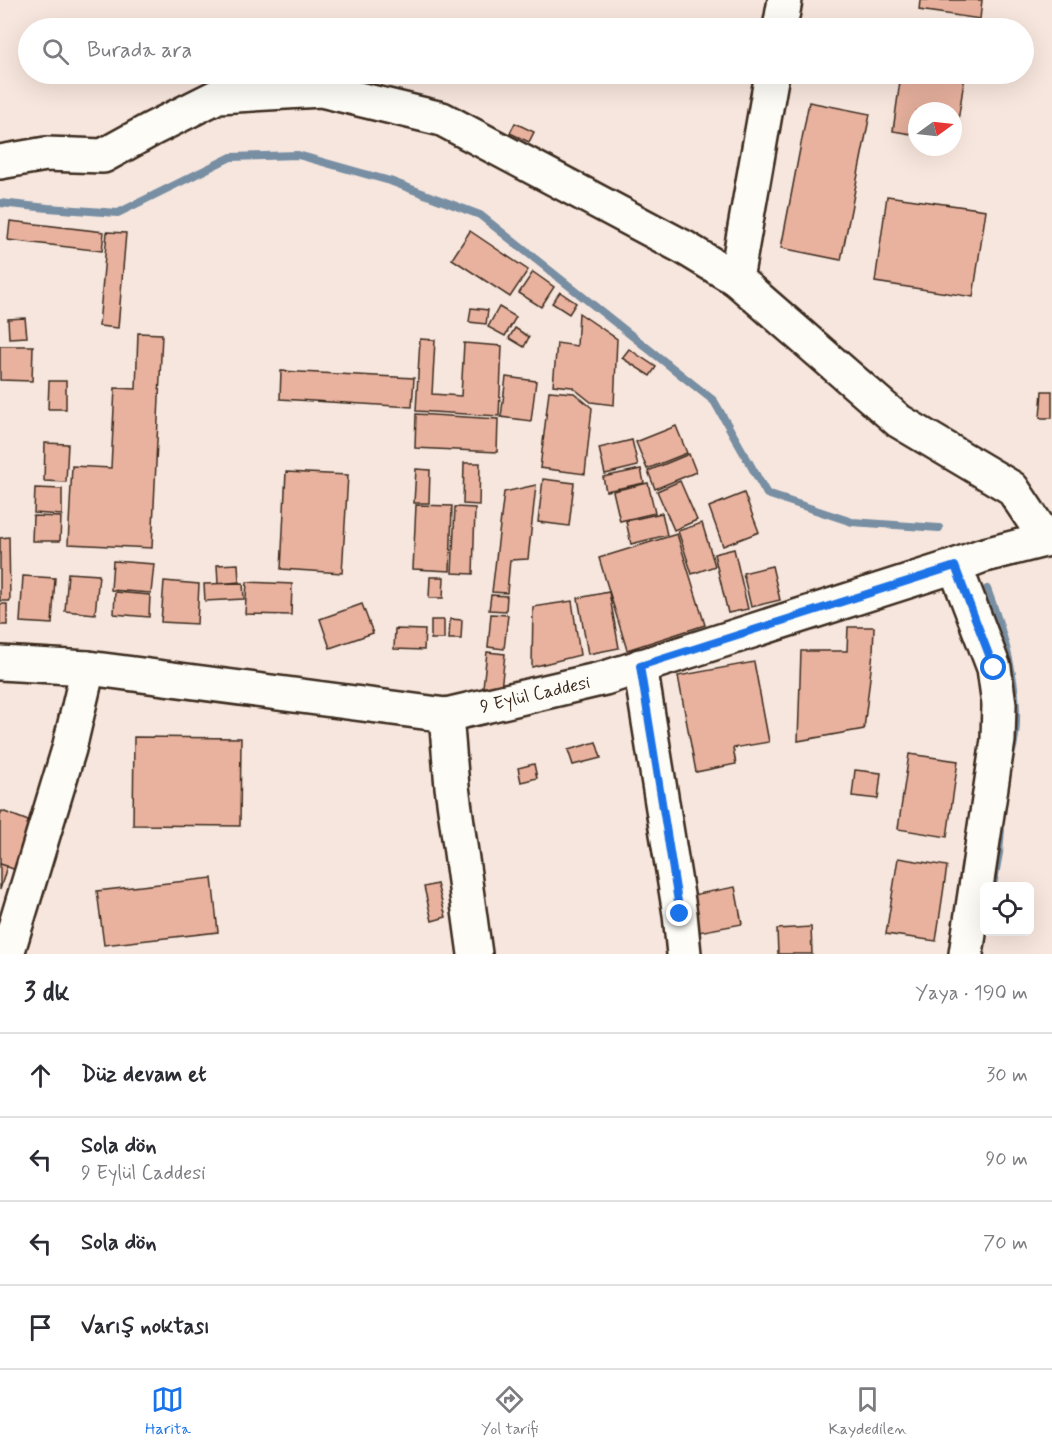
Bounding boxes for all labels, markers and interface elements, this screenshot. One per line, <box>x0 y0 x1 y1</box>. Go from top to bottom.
search box <box>18 18 1034 84</box>
icon: search <box>39 35 72 68</box>
text: Burada ara <box>87 37 192 65</box>
north arrow <box>908 102 962 156</box>
route start <box>980 654 1006 680</box>
street label: 9 Eylül Caddesi <box>478 671 593 719</box>
map controls <box>980 882 1034 936</box>
button: locate <box>980 882 1034 936</box>
route end <box>666 900 692 926</box>
text: 3 dk <box>24 976 69 1010</box>
text: Yaya · 190 m <box>915 980 1028 1007</box>
icon: ahead <box>24 1059 57 1092</box>
text: Düz devam et <box>81 1061 206 1089</box>
text: 30 m <box>986 1062 1028 1089</box>
text: Sola dön <box>81 1132 157 1160</box>
icon: left <box>24 1143 57 1176</box>
text: 90 m <box>985 1146 1028 1173</box>
text: 9 Eylül Caddesi <box>81 1160 206 1187</box>
icon: left <box>24 1227 57 1260</box>
text: Sola dön <box>81 1229 157 1257</box>
text: 70 m <box>983 1230 1028 1257</box>
icon: arrive <box>24 1311 57 1344</box>
text: Varış noktası <box>81 1313 210 1341</box>
tab: Harita <box>145 1383 191 1440</box>
tab: Yol tarifi <box>481 1383 538 1440</box>
tab: Kaydedilen <box>828 1383 907 1440</box>

